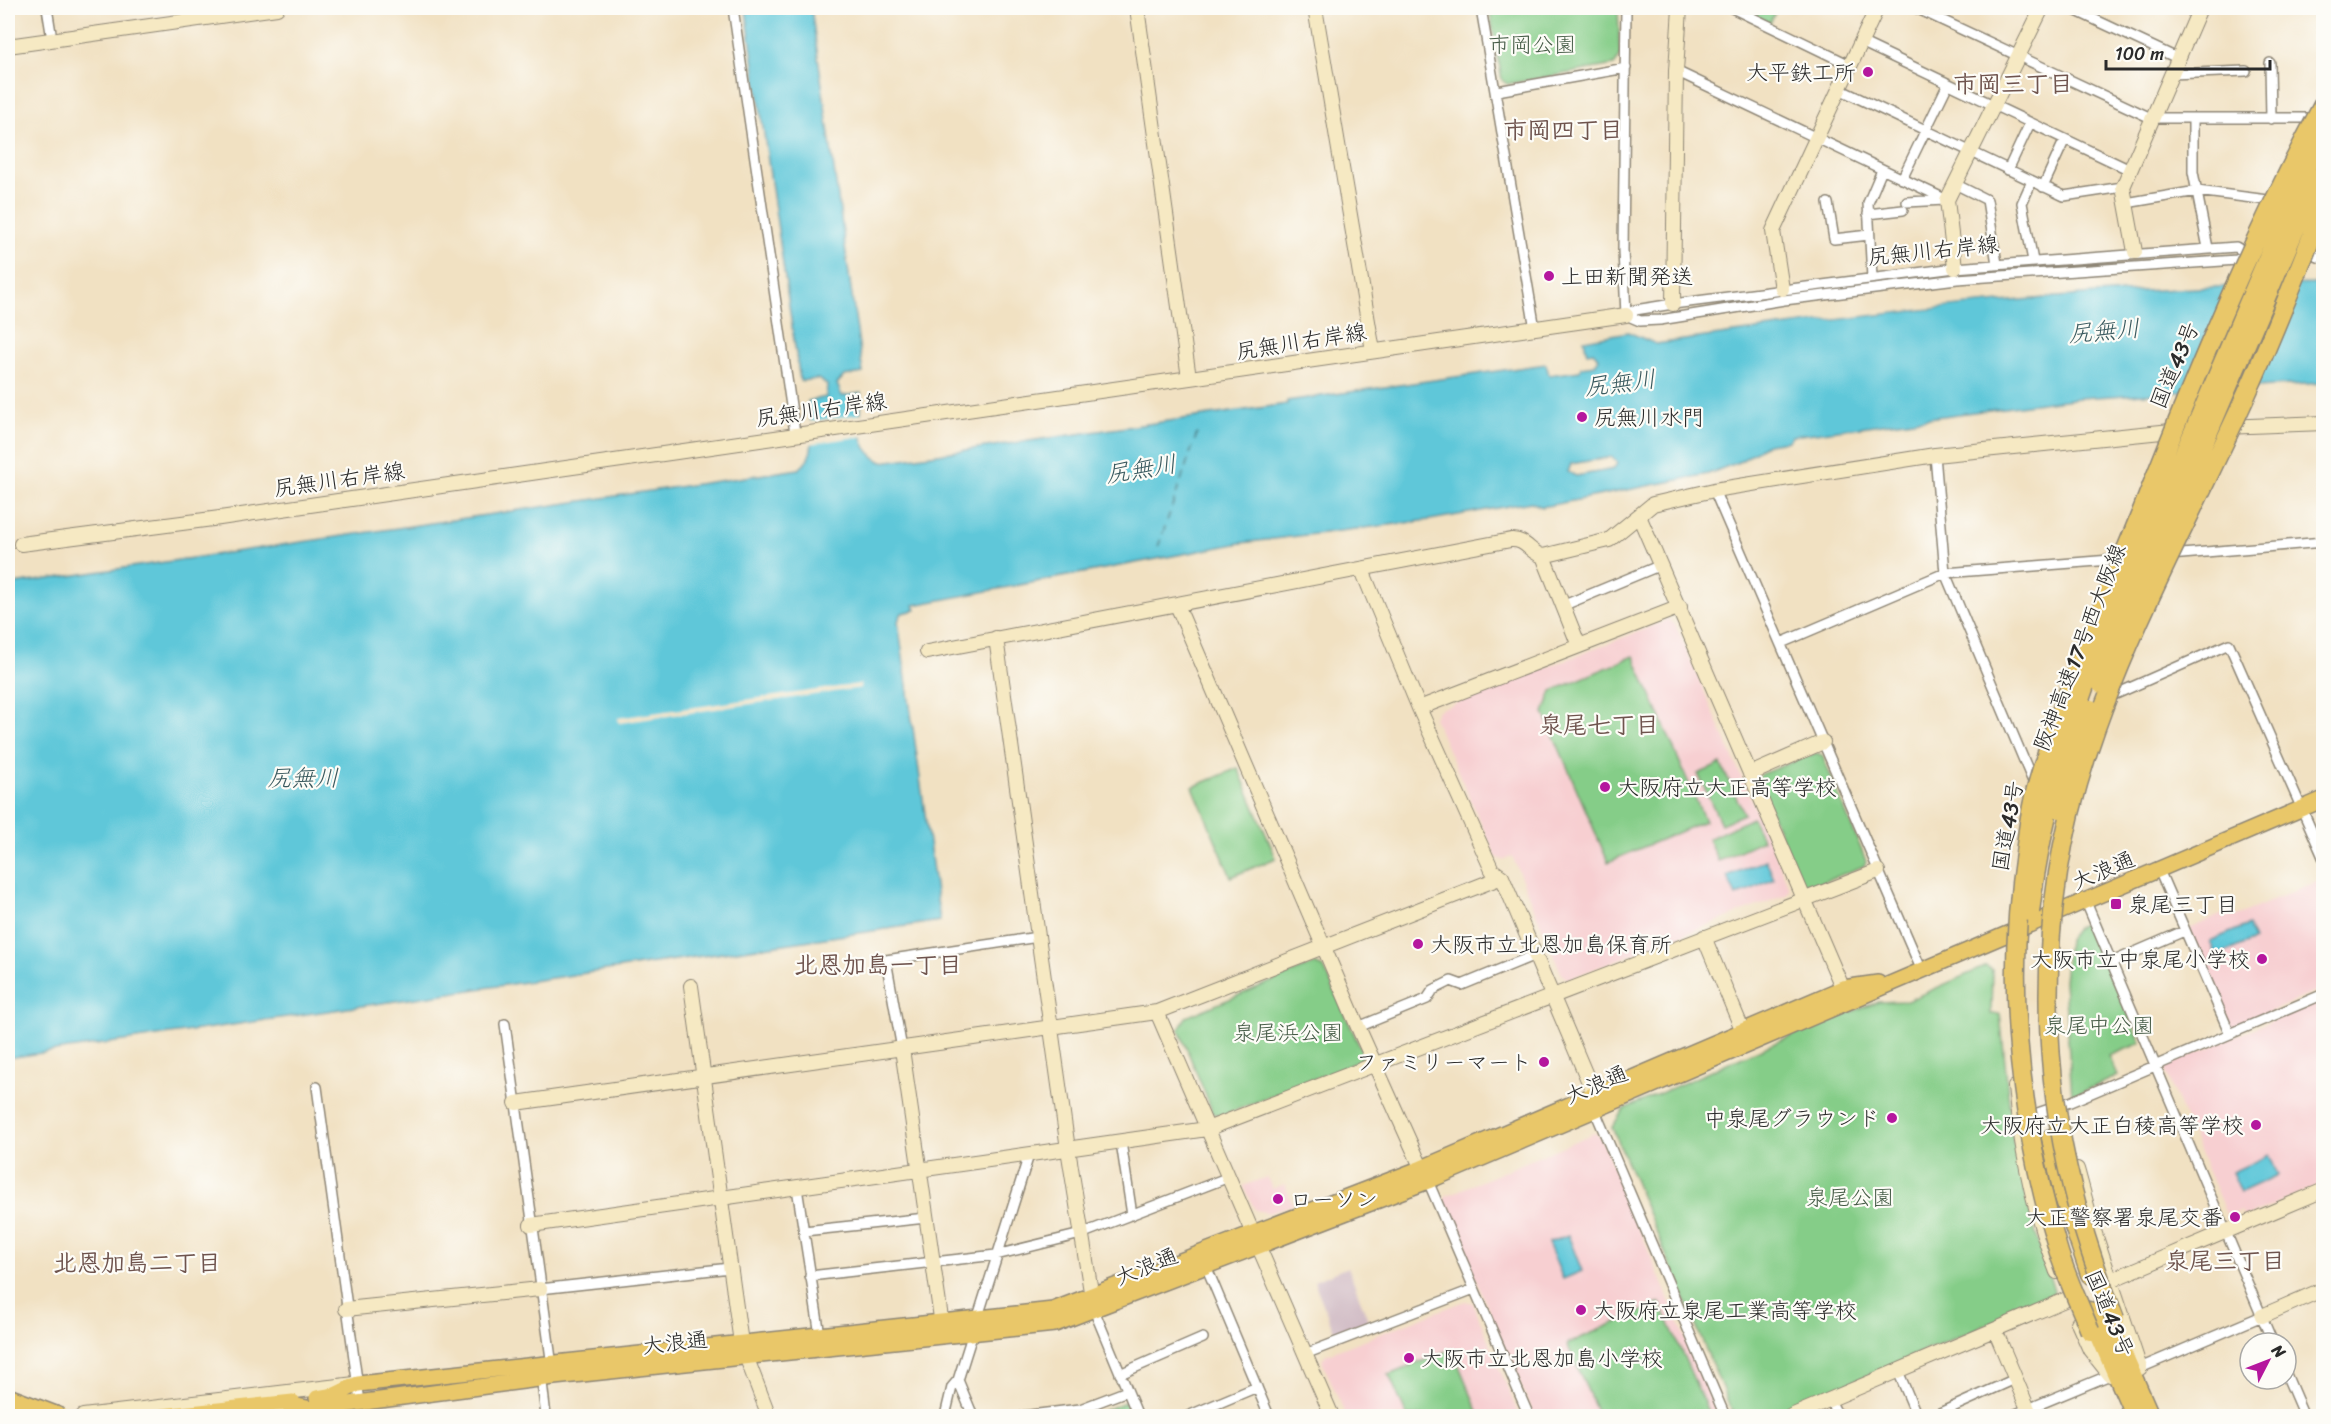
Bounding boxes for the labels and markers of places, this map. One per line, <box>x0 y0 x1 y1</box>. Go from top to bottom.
place label: 大平鉄工所 <box>1746 53 1856 92</box>
marker: 大平鉄工所 <box>1861 65 1875 79</box>
place label: 上田新聞発送 <box>1561 257 1693 296</box>
marker: 上田新聞発送 <box>1542 269 1556 283</box>
place label: 尻無川水門 <box>1594 398 1704 437</box>
marker: 尻無川水門 <box>1575 410 1589 424</box>
place label: 大阪府立大正高等学校 <box>1617 768 1837 807</box>
marker: 大阪府立大正高等学校 <box>1598 780 1612 794</box>
place label: 泉尾三丁目 <box>2128 885 2238 924</box>
marker: 泉尾三丁目 <box>2109 897 2123 911</box>
place label: 大阪市立北恩加島保育所 <box>1430 925 1672 964</box>
marker: 大阪市立北恩加島保育所 <box>1411 937 1425 951</box>
place label: 大阪市立中泉尾小学校 <box>2030 940 2250 979</box>
marker: 大阪市立中泉尾小学校 <box>2255 952 2269 966</box>
place label: ファミリーマート <box>1356 1043 1532 1082</box>
marker: ファミリーマート <box>1537 1055 1551 1069</box>
place label: 中泉尾グラウンド <box>1704 1099 1880 1138</box>
place label: 大阪府立大正白稜高等学校 <box>1980 1106 2244 1145</box>
marker: 中泉尾グラウンド <box>1885 1111 1899 1125</box>
marker: 大阪府立大正白稜高等学校 <box>2249 1118 2263 1132</box>
place label: ローソン <box>1290 1180 1378 1219</box>
marker: ローソン <box>1271 1192 1285 1206</box>
place label: 大正警察署泉尾交番 <box>2025 1198 2223 1237</box>
marker: 大正警察署泉尾交番 <box>2228 1210 2242 1224</box>
place label: 大阪府立泉尾工業高等学校 <box>1593 1291 1857 1330</box>
marker: 大阪府立泉尾工業高等学校 <box>1574 1303 1588 1317</box>
place label: 大阪市立北恩加島小学校 <box>1421 1339 1663 1378</box>
marker: 大阪市立北恩加島小学校 <box>1402 1351 1416 1365</box>

